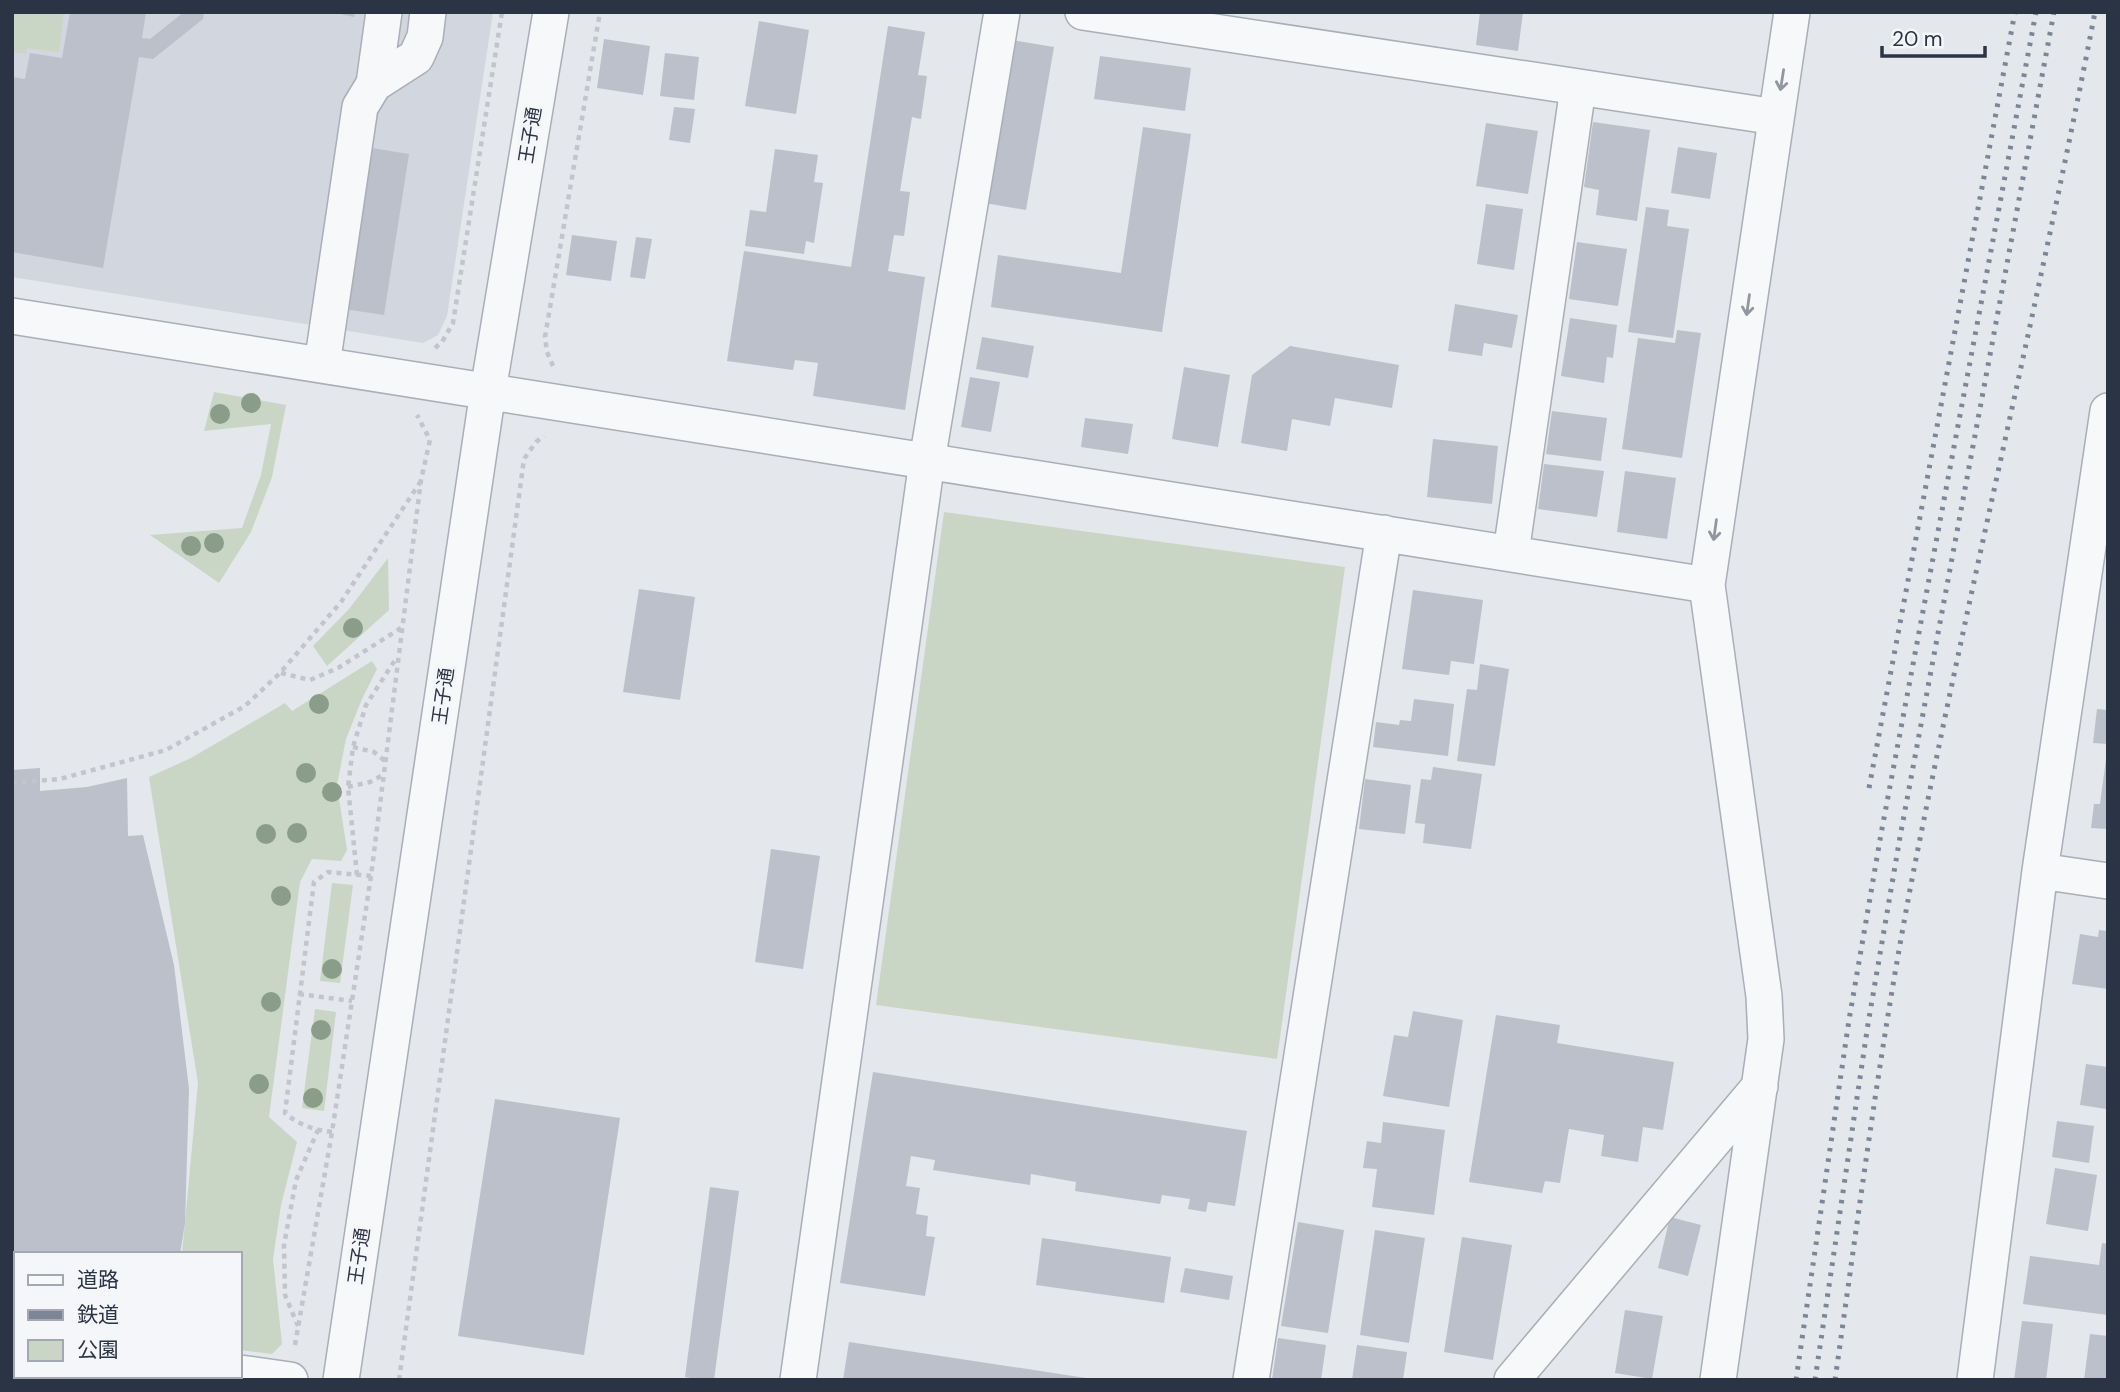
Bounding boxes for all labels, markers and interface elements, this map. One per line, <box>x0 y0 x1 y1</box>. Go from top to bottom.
scale bar <box>1882 14 1985 58</box>
text: 20 m <box>1892 25 1943 53</box>
one-way arrow <box>1775 68 1788 91</box>
street label: 王子通 <box>513 105 547 165</box>
one-way arrow <box>1742 293 1755 316</box>
one-way arrow <box>1708 518 1721 541</box>
street label: 王子通 <box>427 666 459 726</box>
street label: 王子通 <box>343 1226 375 1286</box>
legend <box>14 1252 242 1378</box>
text: 道路 <box>77 1266 119 1294</box>
text: 鉄道 <box>77 1301 119 1329</box>
text: 公園 <box>77 1336 119 1364</box>

